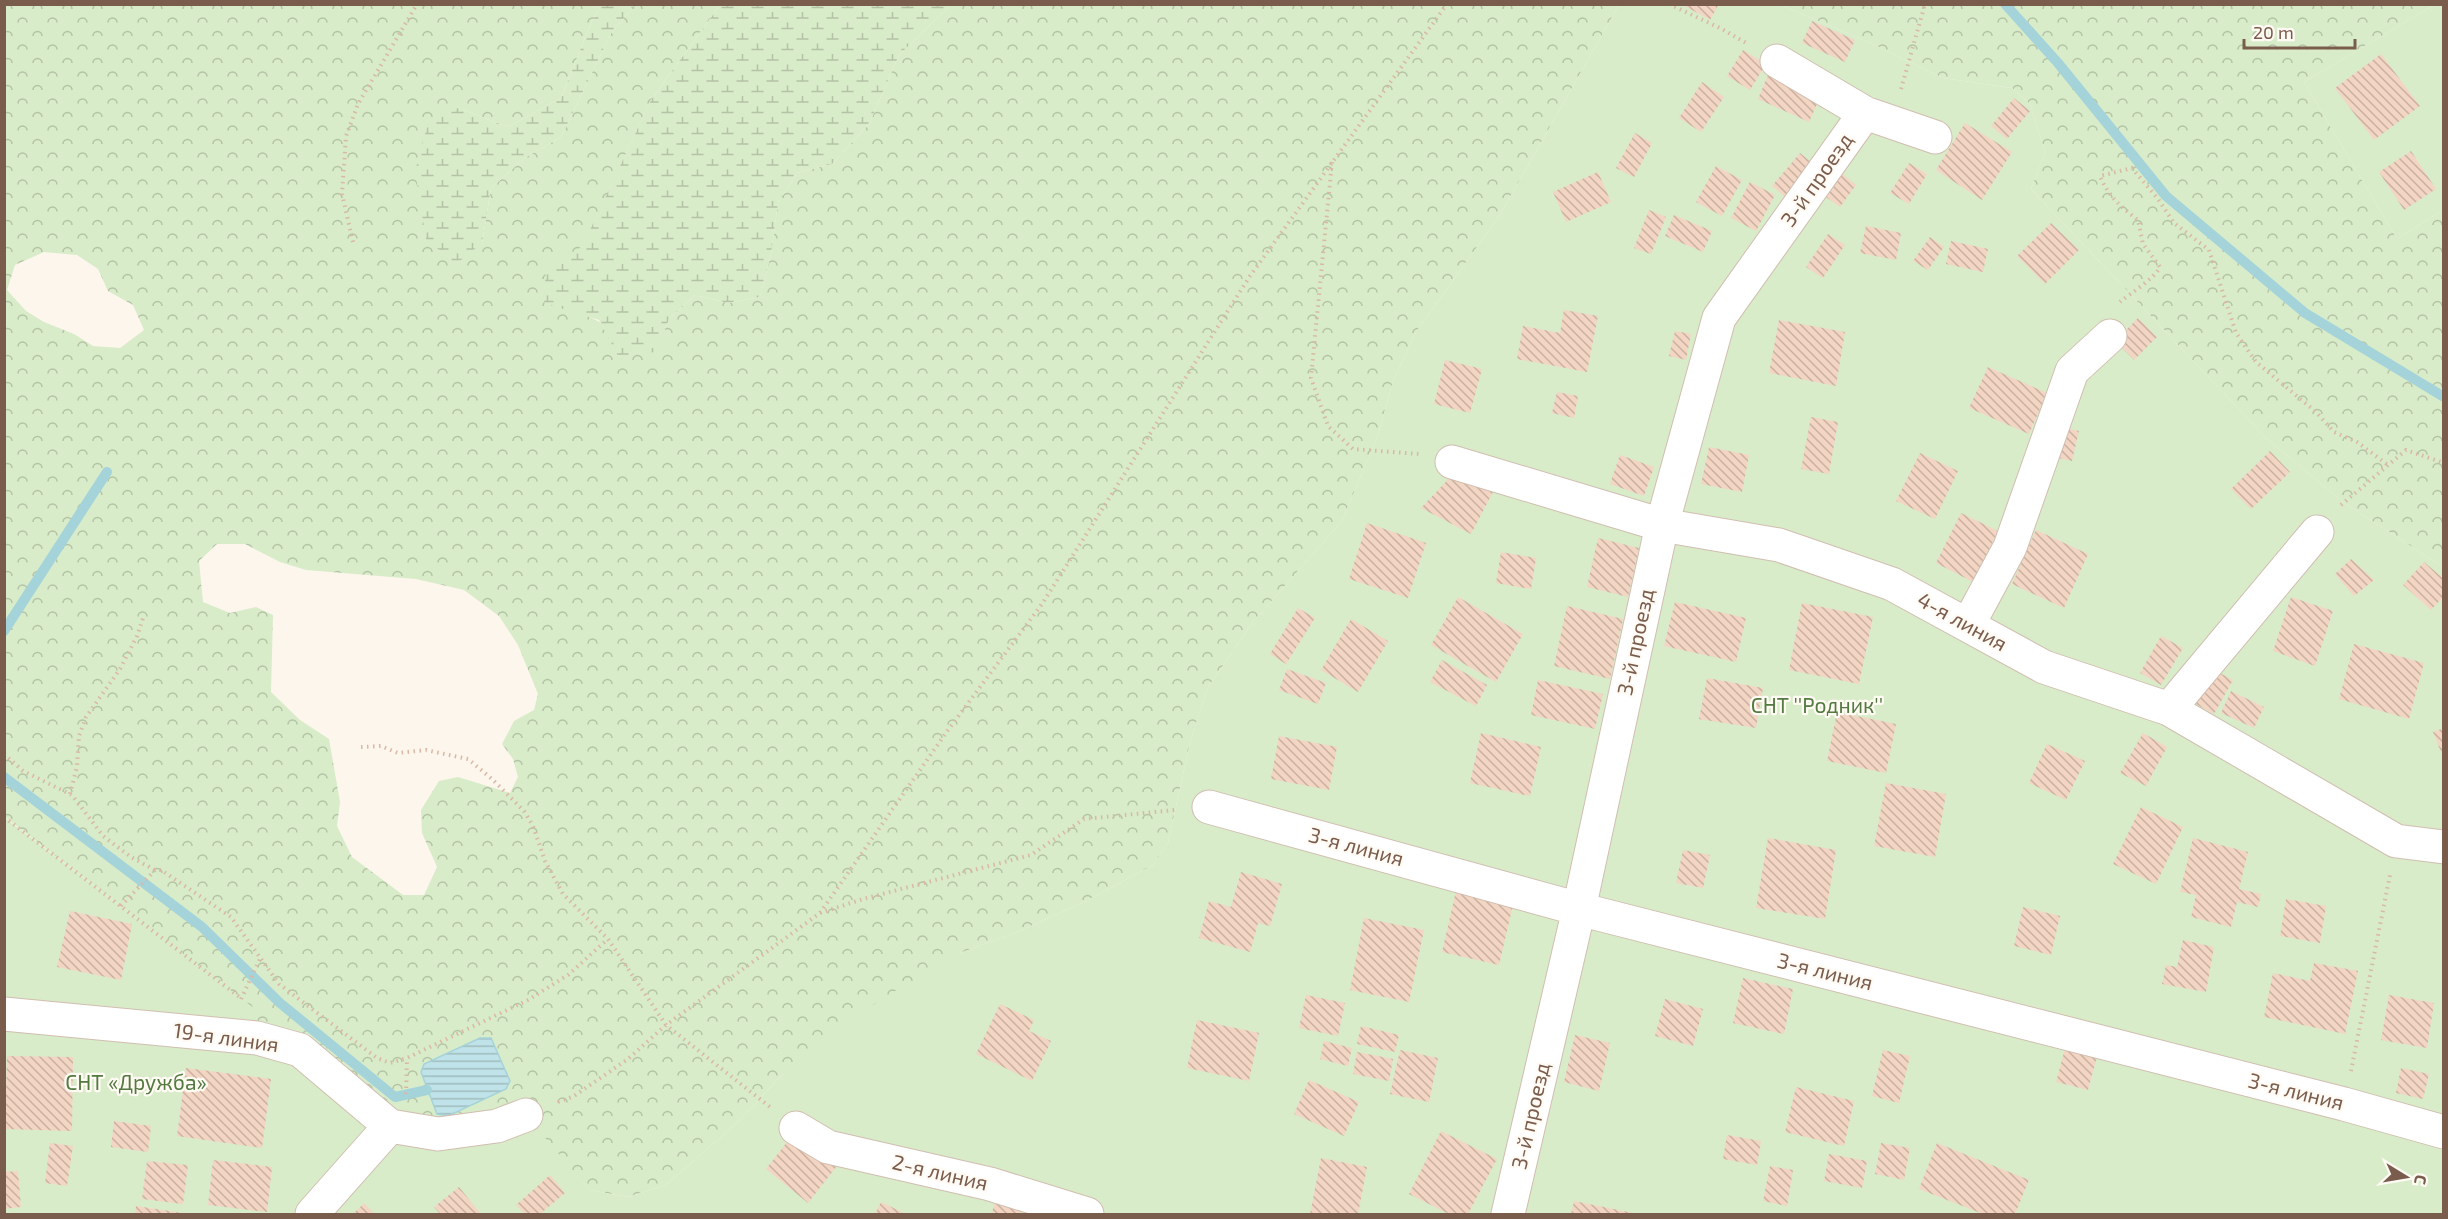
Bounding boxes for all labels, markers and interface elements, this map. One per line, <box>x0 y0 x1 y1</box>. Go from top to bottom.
scale bar <box>2244 12 2355 50</box>
text: 20 m <box>2253 21 2294 43</box>
street label: 3-й проезд <box>1774 128 1857 231</box>
street label: 3-й проезд <box>1611 586 1658 697</box>
street label: 4-я линия <box>1914 586 2012 656</box>
park label: СНТ ''Родник'' <box>1751 692 1883 717</box>
street label: 3-я линия <box>1306 821 1407 870</box>
street label: 3-я линия <box>1775 947 1876 994</box>
street label: 19-я линия <box>172 1017 280 1056</box>
street label: 3-й проезд <box>1505 1060 1554 1171</box>
street label: 3-я линия <box>2246 1067 2347 1114</box>
park label: СНТ «Дружба» <box>65 1069 207 1095</box>
north arrow <box>2376 1147 2436 1207</box>
street label: 2-я линия <box>890 1148 991 1195</box>
text: С <box>2411 1174 2431 1186</box>

